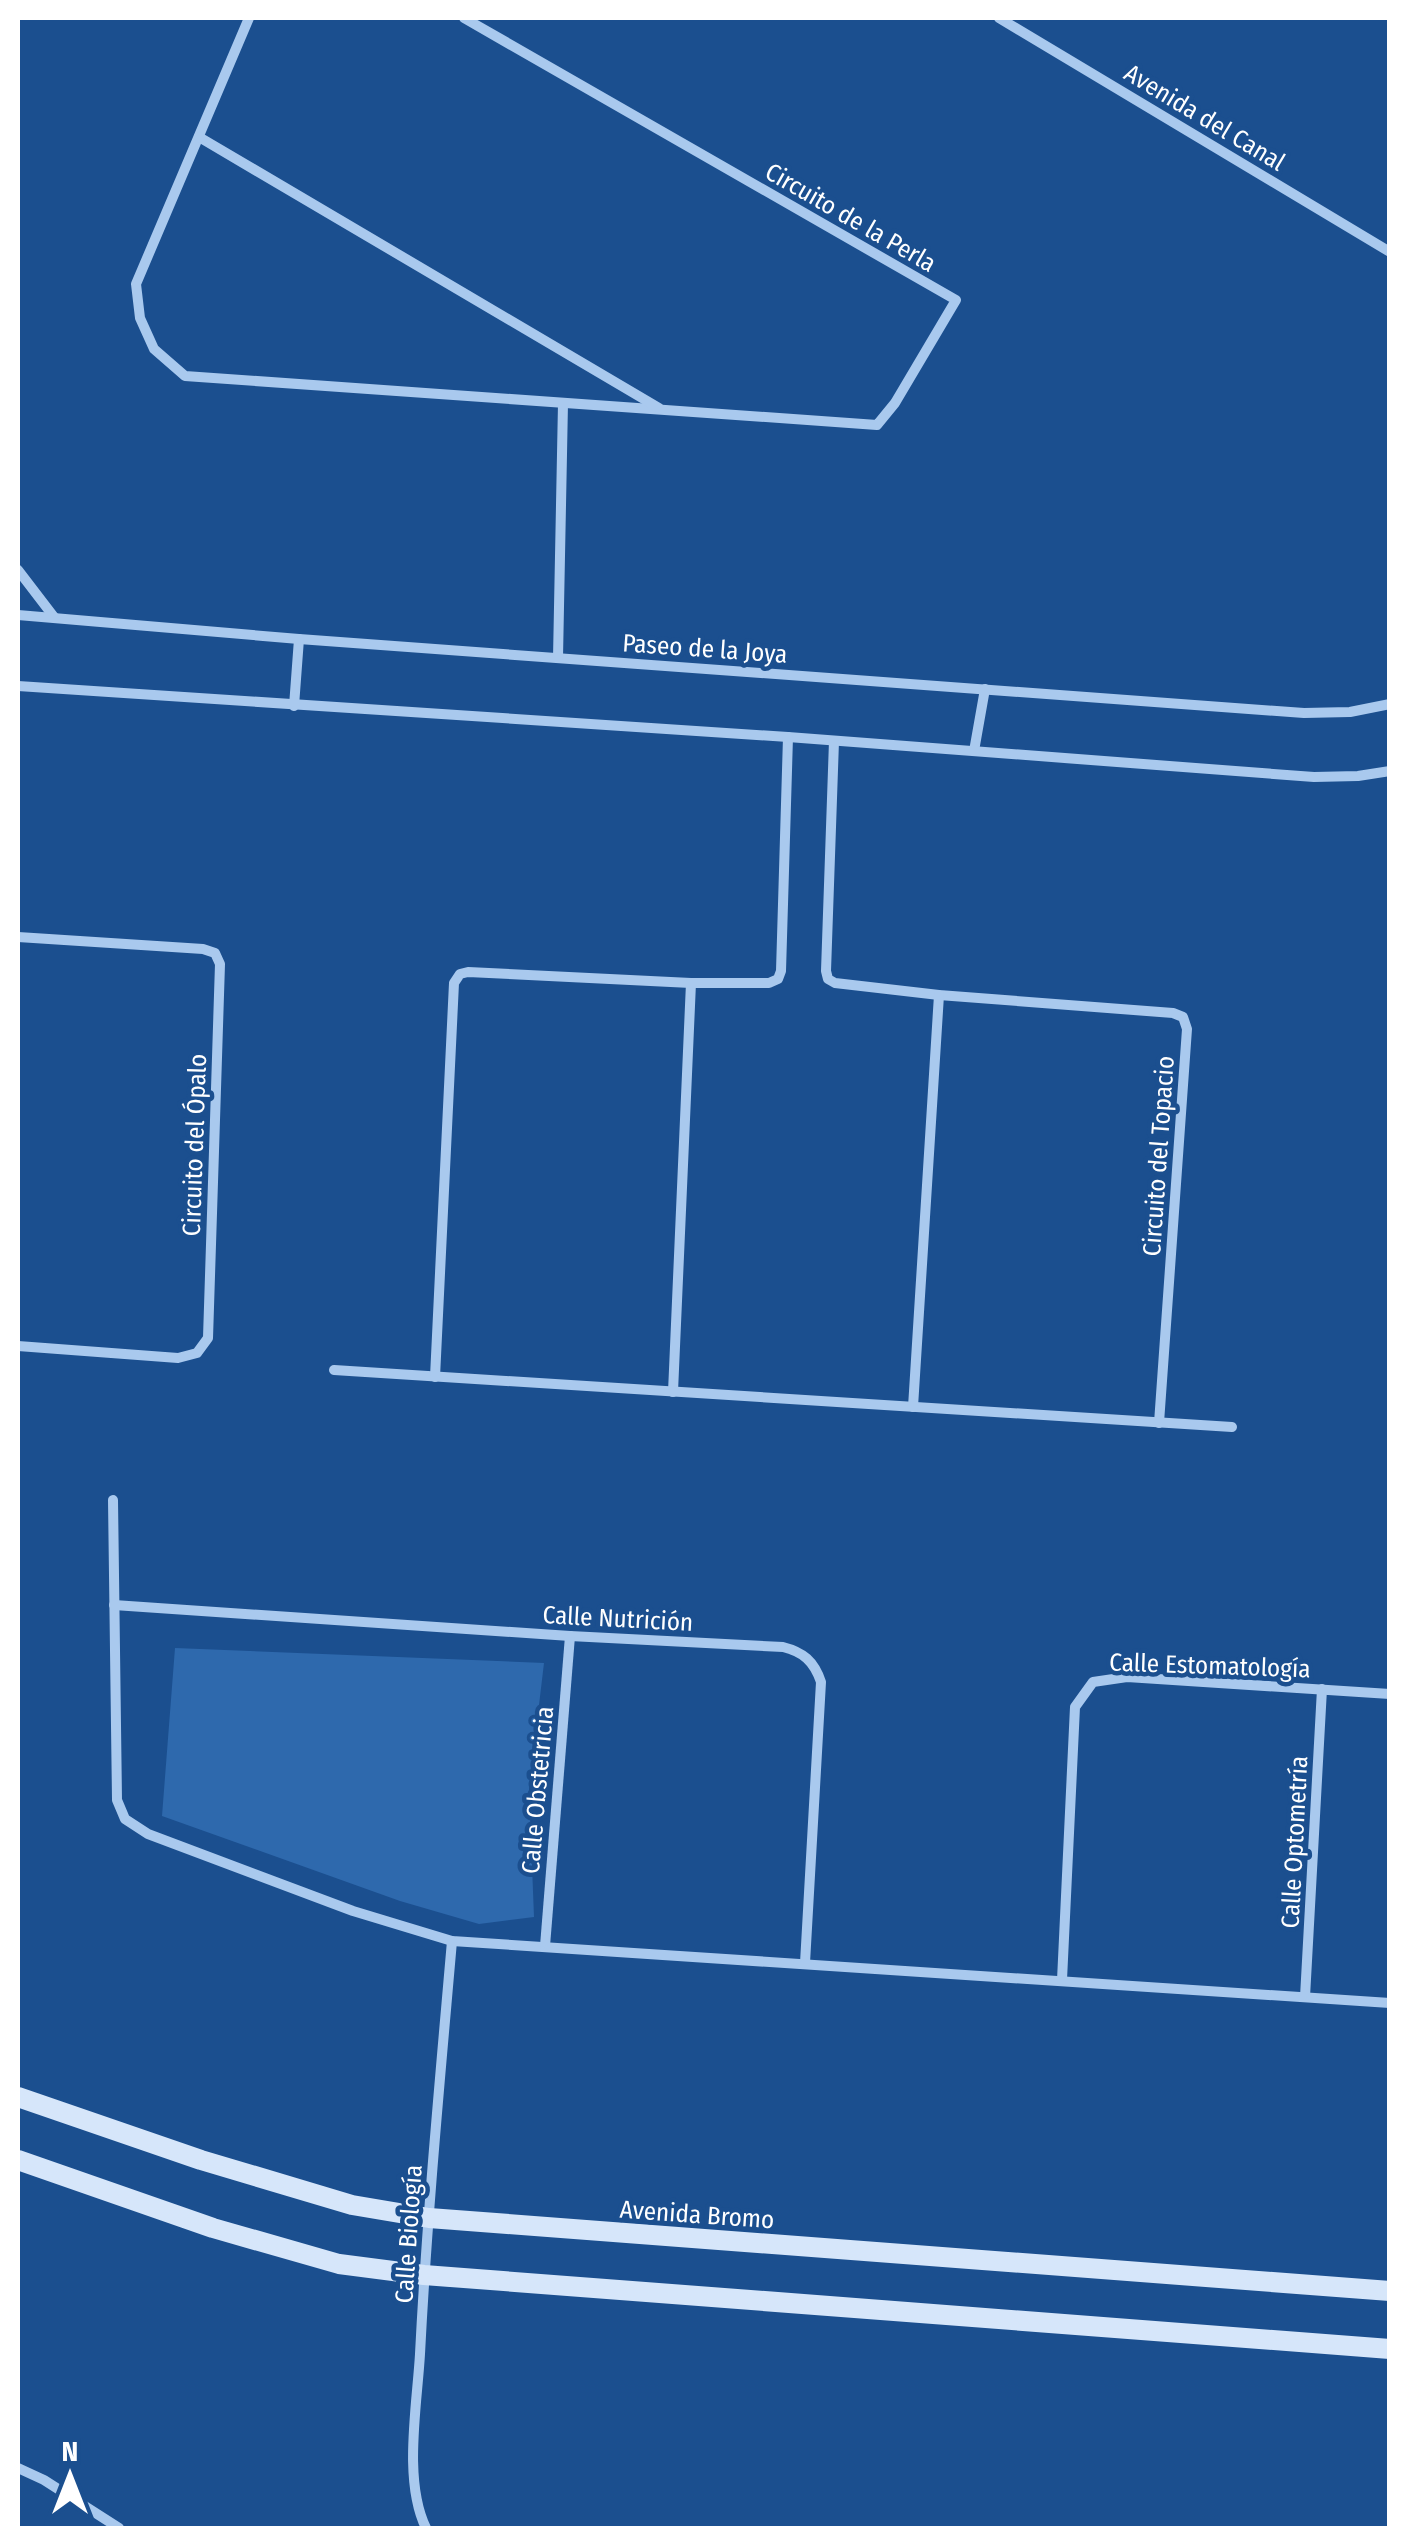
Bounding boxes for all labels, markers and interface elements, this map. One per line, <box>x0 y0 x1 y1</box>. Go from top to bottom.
street label: Avenida del Canal <box>1119 58 1291 178</box>
street label: Circuito de la Perla <box>760 157 941 279</box>
street label: Paseo de la Joya <box>622 628 788 670</box>
street label: Circuito del Ópalo <box>176 1053 213 1237</box>
street label: Circuito del Topacio <box>1137 1055 1181 1257</box>
street label: Calle Nutrición <box>542 1600 694 1638</box>
street label: Calle Estomatología <box>1109 1647 1311 1685</box>
street label: Calle Obstetricia <box>516 1705 560 1875</box>
street label: Calle Optometría <box>1275 1755 1314 1929</box>
street label: Calle Biología <box>389 2164 429 2304</box>
street label: Avenida Bromo <box>619 2195 775 2235</box>
north arrow <box>20 2426 120 2526</box>
text: N <box>62 2435 78 2468</box>

